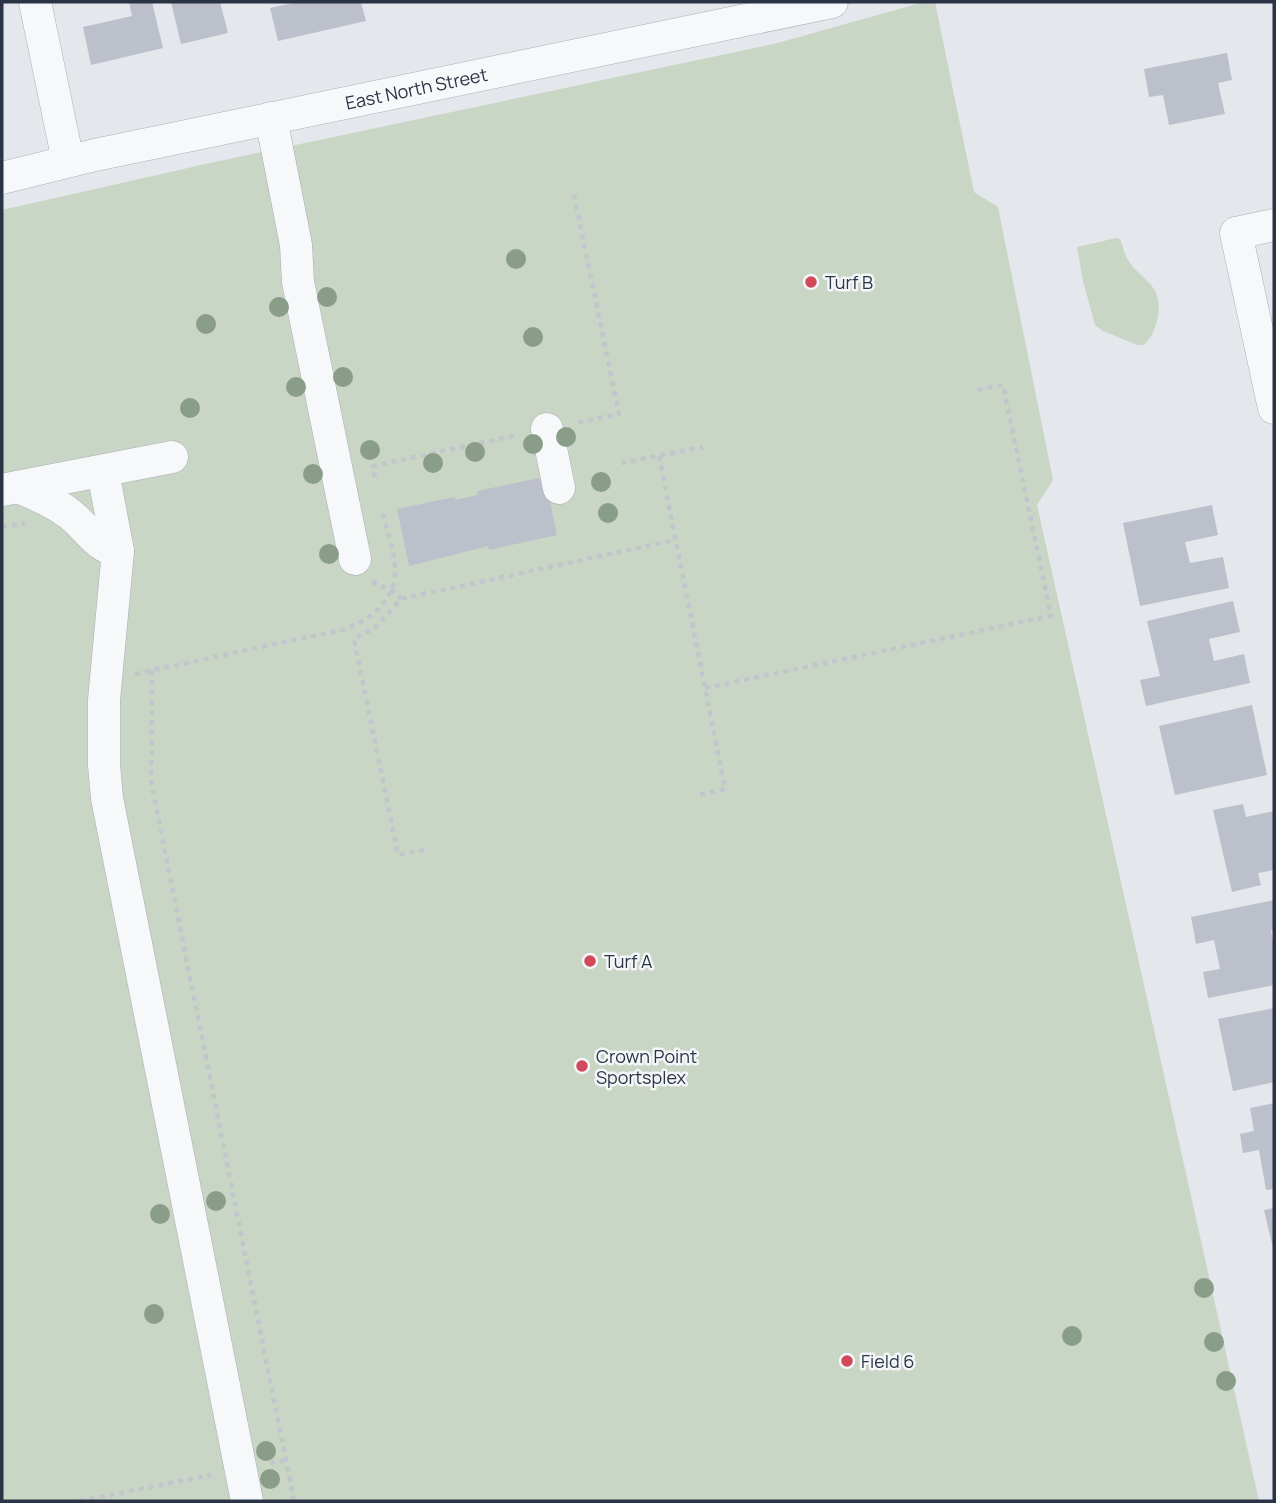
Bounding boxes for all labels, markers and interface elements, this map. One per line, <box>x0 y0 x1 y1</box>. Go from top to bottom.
street label: East North Street <box>343 62 490 115</box>
place label: Turf B <box>825 270 873 294</box>
marker: Turf B <box>803 274 819 290</box>
place label: Turf A <box>604 949 653 973</box>
marker: Turf A <box>582 953 598 969</box>
place label: Crown Point Sportsplex <box>596 1044 697 1089</box>
marker: Crown Point Sportsplex <box>574 1058 590 1074</box>
place label: Field 6 <box>861 1349 914 1373</box>
marker: Field 6 <box>839 1353 855 1369</box>

